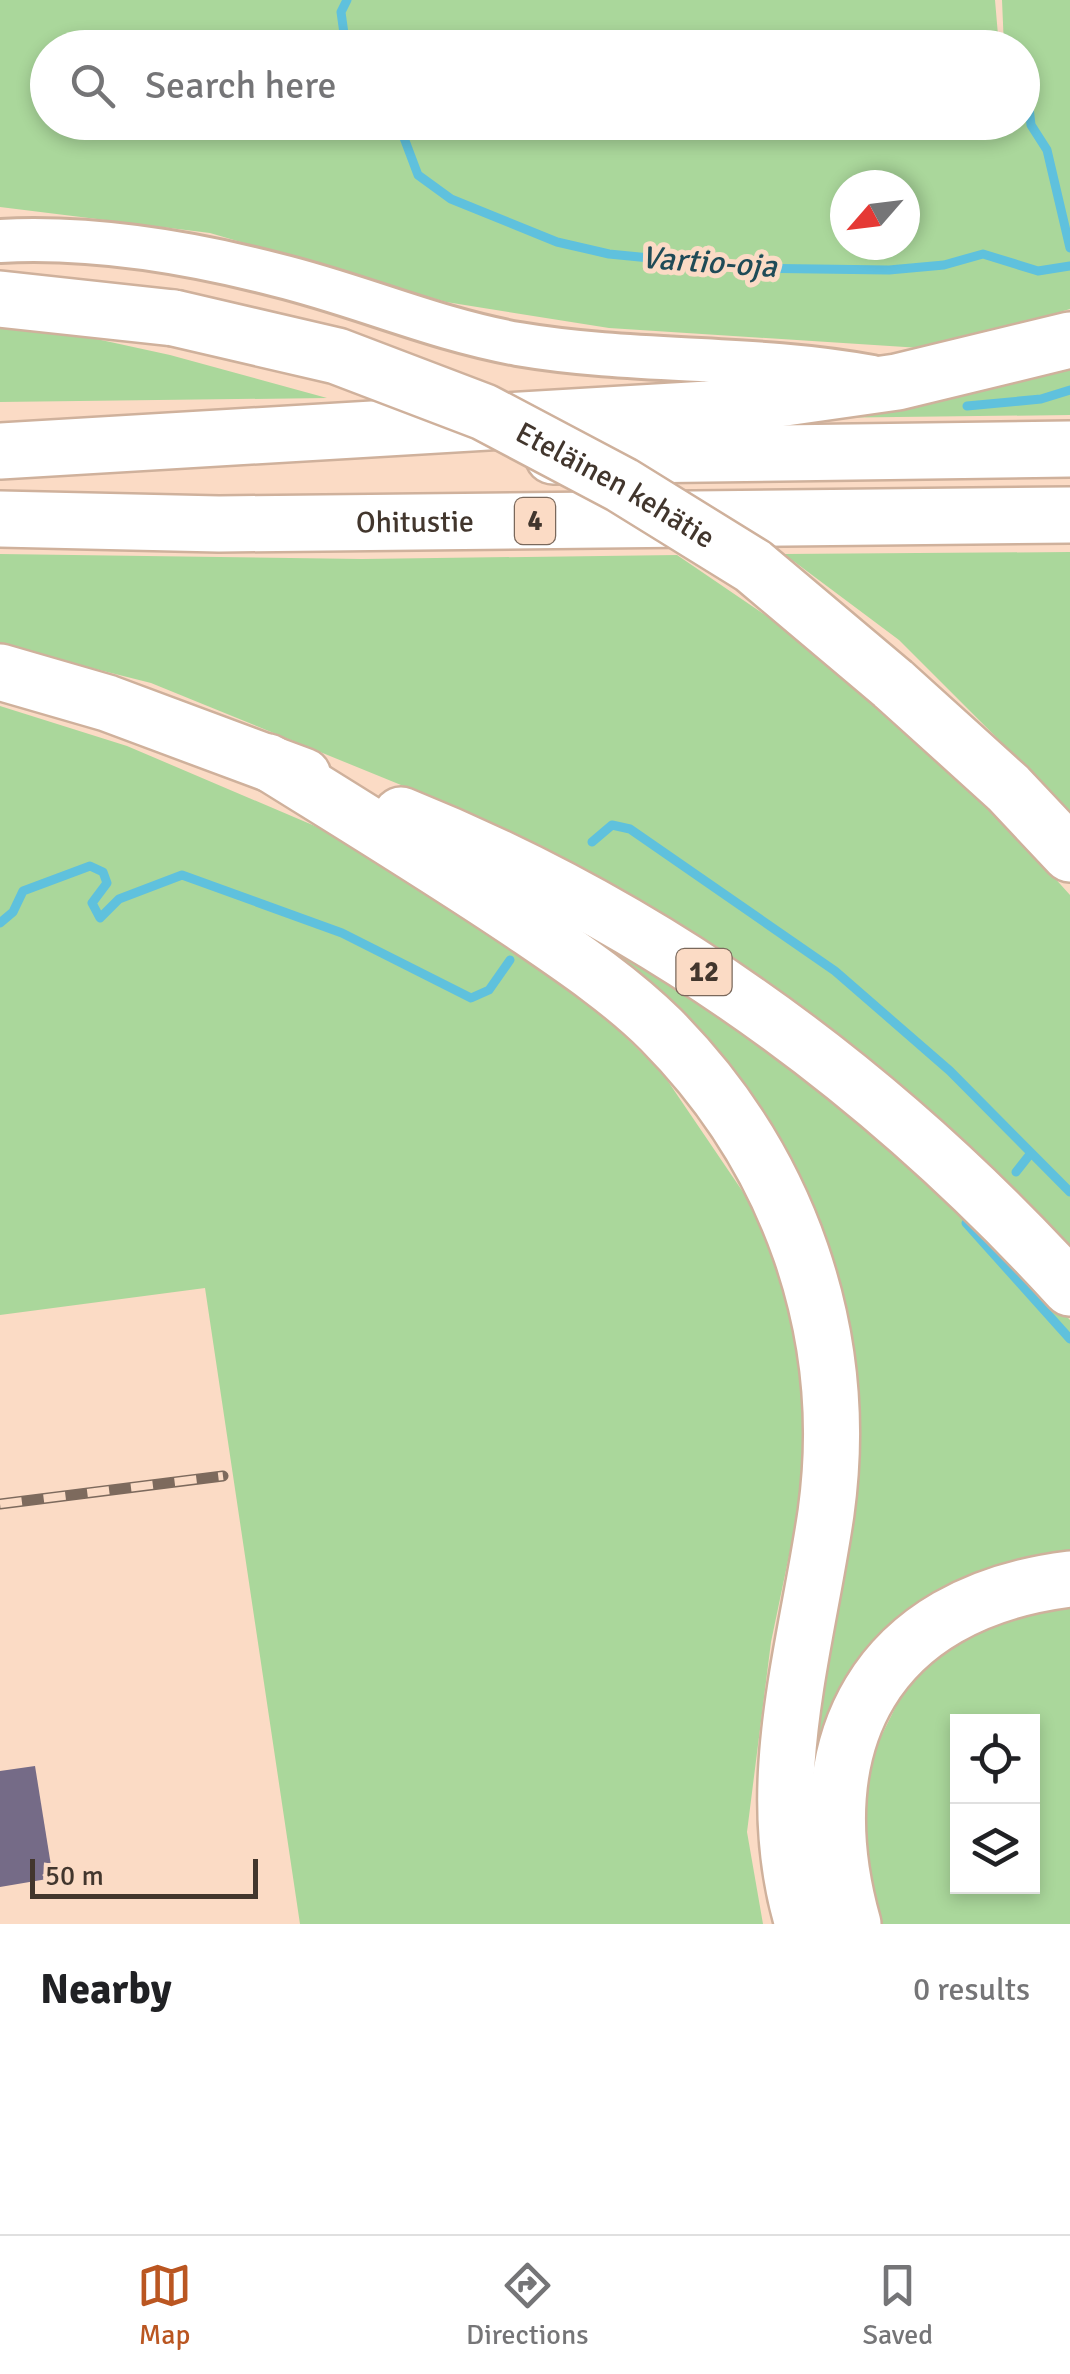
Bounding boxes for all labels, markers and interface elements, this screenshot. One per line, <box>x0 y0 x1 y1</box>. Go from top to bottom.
search box <box>30 30 1040 140</box>
icon: search <box>65 58 120 113</box>
text: Search here <box>145 62 337 109</box>
north arrow <box>830 170 920 260</box>
water label: Vartio-oja <box>640 238 779 286</box>
street label: Eteläinen kehätie <box>510 414 722 556</box>
road number: 4 <box>515 498 555 544</box>
street label: Ohitustie <box>356 503 474 541</box>
road number: 12 <box>676 949 732 995</box>
map controls <box>950 1714 1040 1894</box>
button: locate <box>950 1714 1040 1804</box>
button: layers <box>950 1804 1040 1894</box>
scale bar <box>30 1854 258 1898</box>
text: 50 m <box>45 1859 104 1893</box>
text: Nearby <box>40 1964 172 2015</box>
text: 0 results <box>913 1970 1030 2009</box>
tab: Map <box>137 2258 192 2352</box>
tab: Directions <box>466 2258 588 2352</box>
tab: Saved <box>862 2258 933 2352</box>

